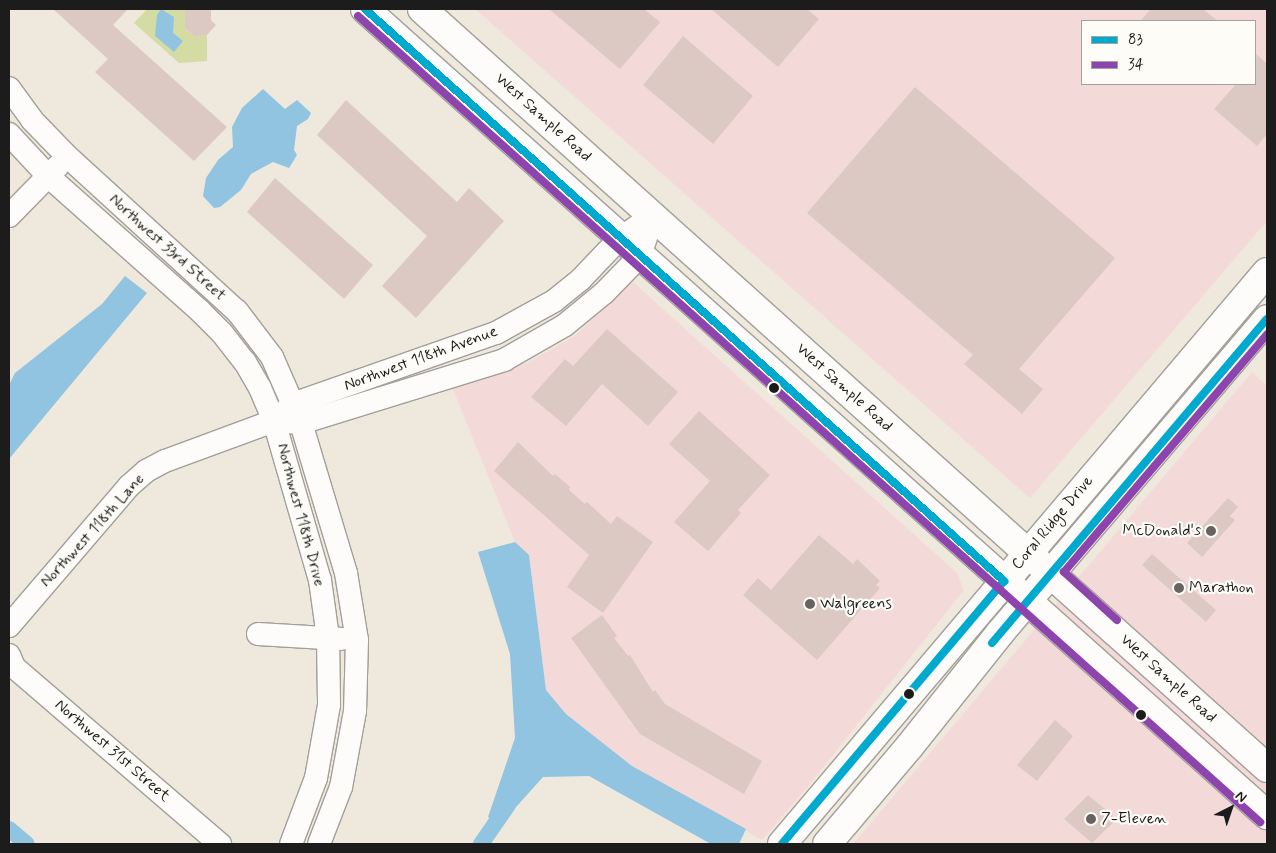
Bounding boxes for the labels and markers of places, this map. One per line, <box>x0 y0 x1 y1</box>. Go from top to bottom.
unlabelled marker <box>769 383 779 393</box>
place label: McDonald's <box>1122 521 1201 541</box>
marker: McDonald's <box>1205 525 1217 537</box>
place label: Marathon <box>1189 578 1254 598</box>
marker: Marathon <box>1173 582 1185 594</box>
place label: Walgreens <box>820 594 892 614</box>
marker: Walgreens <box>804 598 816 610</box>
unlabelled marker <box>904 689 914 699</box>
unlabelled marker <box>1136 710 1146 720</box>
place label: 7-Eleven <box>1101 809 1167 829</box>
marker: 7-Eleven <box>1085 813 1097 825</box>

